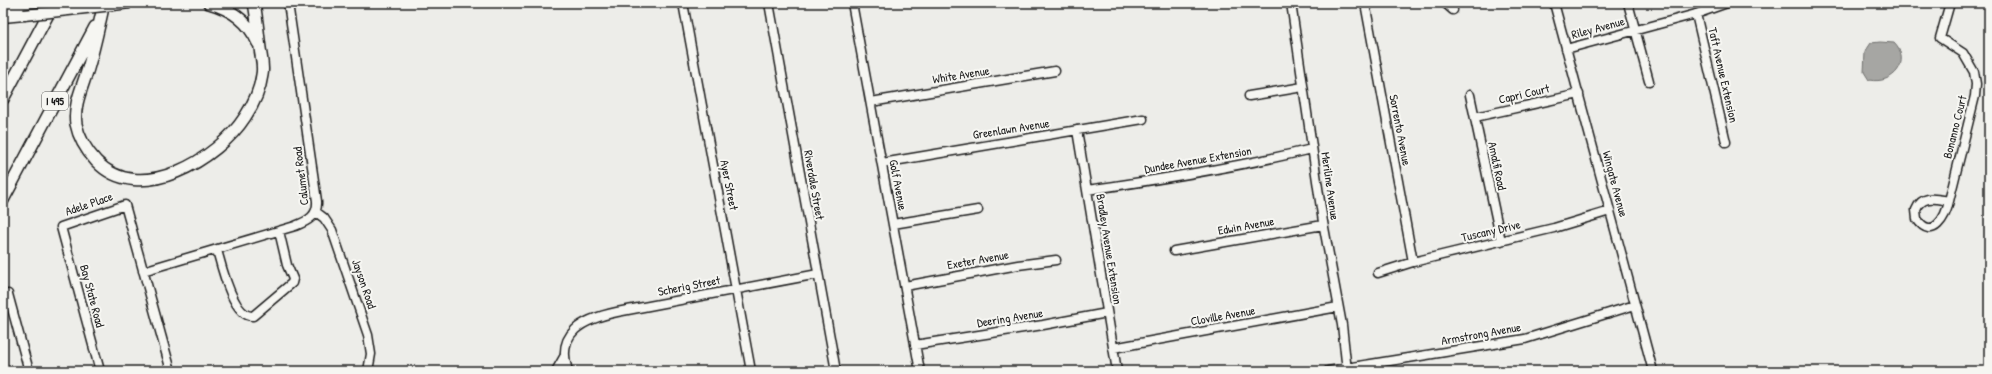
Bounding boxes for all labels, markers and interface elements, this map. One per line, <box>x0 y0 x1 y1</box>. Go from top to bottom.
street label: Riley Avenue <box>1569 12 1627 43</box>
street label: Taft Avenue Extension <box>1704 26 1743 124</box>
street label: White Avenue <box>931 62 991 87</box>
street label: Capri Court <box>1497 79 1552 108</box>
road number: I 495 <box>42 92 68 110</box>
street label: Sorrento Avenue <box>1385 93 1416 167</box>
street label: Bonanno Court <box>1938 93 1971 160</box>
street label: Greenlawn Avenue <box>971 114 1051 143</box>
street label: Amalfi Road <box>1484 140 1511 192</box>
street label: Dundee Avenue Extension <box>1143 142 1253 177</box>
street label: Calumet Road <box>288 146 313 206</box>
street label: Riverdale Street <box>800 149 829 222</box>
street label: Wingate Avenue <box>1599 149 1633 219</box>
street label: Meriline Avenue <box>1317 151 1344 221</box>
street label: Ayer Street <box>716 158 743 212</box>
street label: Golf Avenue <box>885 158 912 212</box>
street label: Adele Place <box>63 187 115 220</box>
street label: Bradley Avenue Extension <box>1092 192 1127 305</box>
street label: Edwin Avenue <box>1216 212 1276 239</box>
street label: Tuscany Drive <box>1460 215 1522 246</box>
street label: Exeter Avenue <box>946 246 1010 273</box>
street label: Jayson Road <box>348 257 381 311</box>
street label: Bay State Road <box>76 263 109 329</box>
street label: Scherig Street <box>656 271 722 300</box>
street label: Cloville Avenue <box>1189 301 1257 330</box>
street label: Deering Avenue <box>976 304 1044 331</box>
street label: Armstrong Avenue <box>1440 318 1522 349</box>

